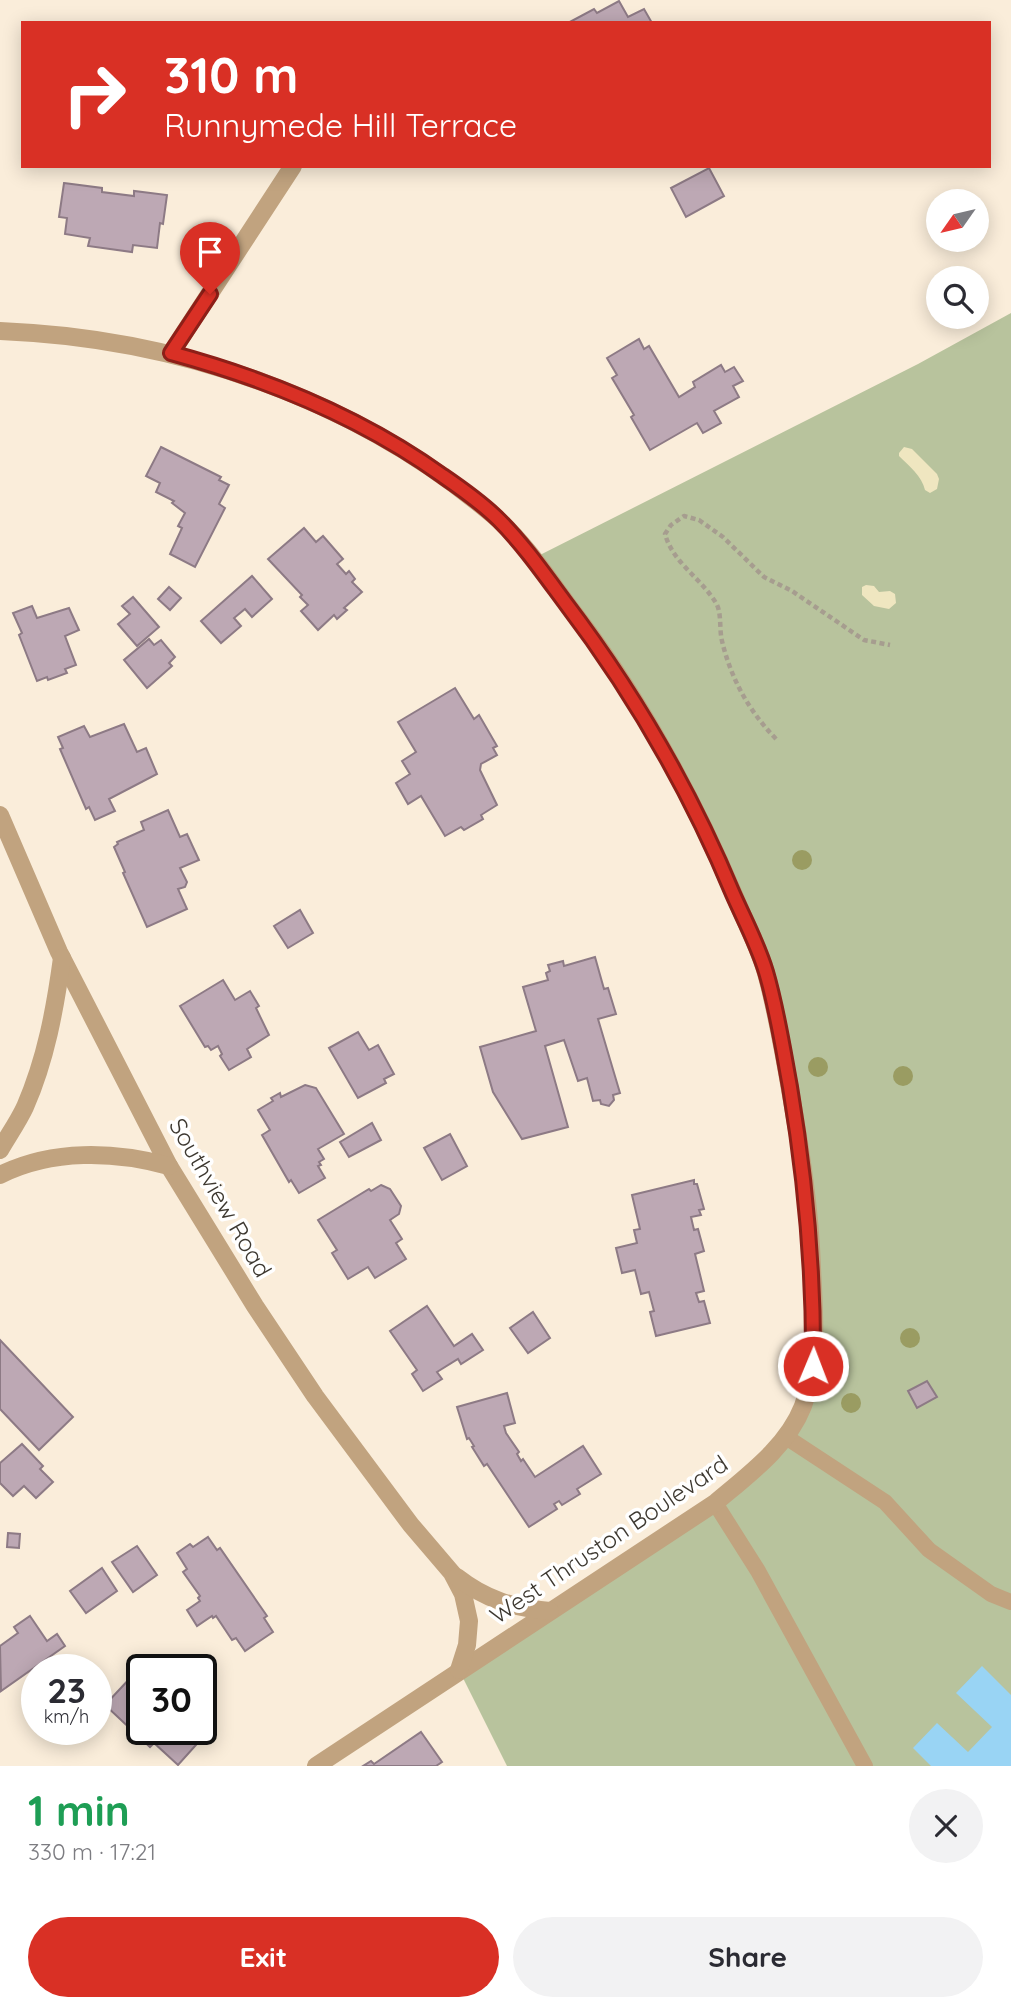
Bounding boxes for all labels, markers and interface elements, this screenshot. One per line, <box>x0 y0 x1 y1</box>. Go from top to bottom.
text: 310 m <box>164 44 298 105</box>
icon: right <box>49 49 140 140</box>
text: Runnymede Hill Terrace <box>164 105 517 145</box>
north arrow <box>926 189 989 252</box>
map controls <box>926 189 989 329</box>
pin <box>180 222 240 294</box>
icon: arrive <box>191 233 229 271</box>
button: search <box>926 266 989 329</box>
street label: Southview Road <box>163 1113 279 1282</box>
position arrow <box>776 1329 850 1403</box>
street label: West Thruston Boulevard <box>484 1448 733 1630</box>
speed limit sign: 30 <box>126 1654 217 1745</box>
text: 23 <box>47 1668 86 1712</box>
text: km/h <box>44 1705 89 1728</box>
text: 1 min <box>28 1784 130 1837</box>
button: close <box>909 1789 983 1863</box>
text: 330 m · 17:21 <box>28 1837 156 1866</box>
button: Exit <box>28 1917 499 1997</box>
button: Share <box>513 1917 983 1997</box>

